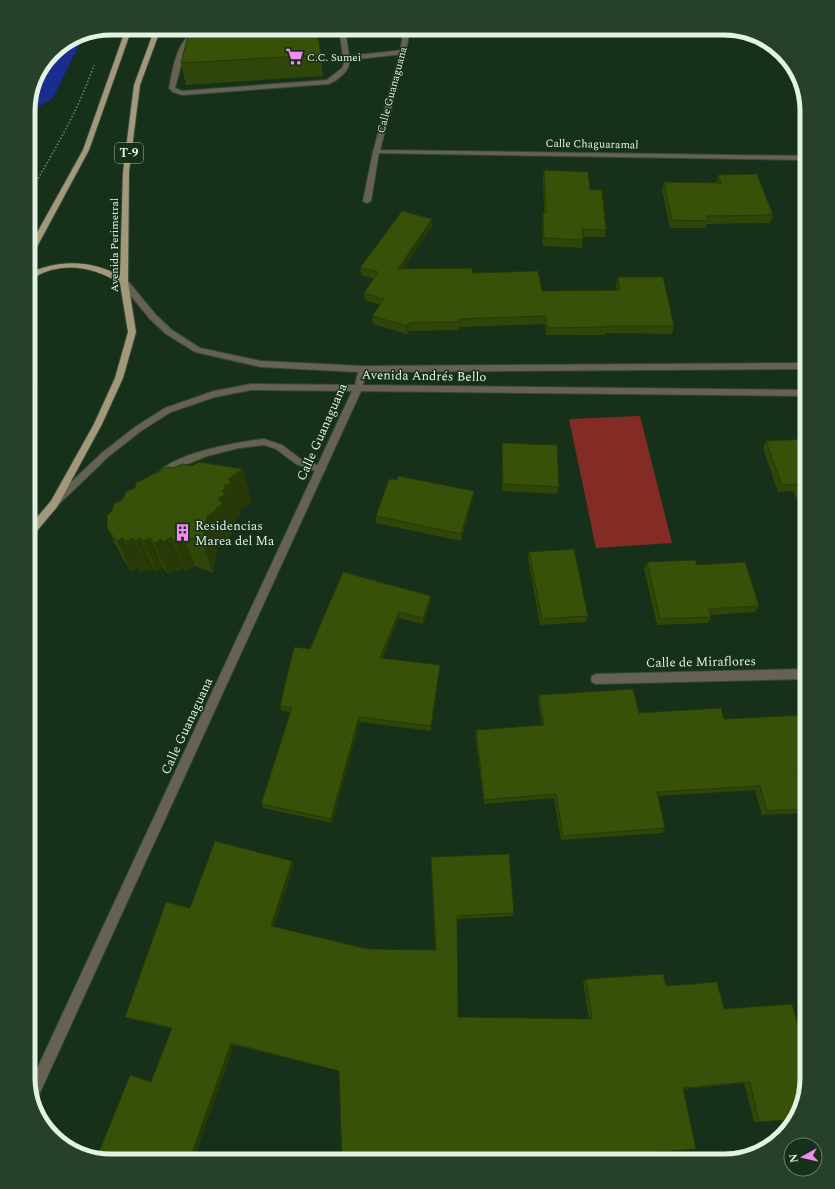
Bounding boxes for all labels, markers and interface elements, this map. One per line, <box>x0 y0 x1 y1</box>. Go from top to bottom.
street label: Calle Guanaguana <box>372 44 412 135</box>
supermarket icon: C.C. Sumei <box>284 47 304 67</box>
place label: C.C. Sumei <box>307 49 361 66</box>
street label: Calle Chaguaramal <box>545 135 639 153</box>
road number: T-9 <box>115 143 143 163</box>
street label: Avenida Perimetral <box>106 198 123 292</box>
street label: Avenida Andrés Bello <box>361 365 487 387</box>
street label: Calle Guanaguana <box>292 379 353 484</box>
place label: Residencias Marea del Ma <box>195 516 275 551</box>
building icon: Residencias Marea del Ma <box>172 523 192 543</box>
street label: Calle de Miraflores <box>646 651 756 673</box>
street label: Calle Guanaguana <box>156 674 219 778</box>
north arrow <box>783 1137 823 1177</box>
text: N <box>785 1153 803 1164</box>

